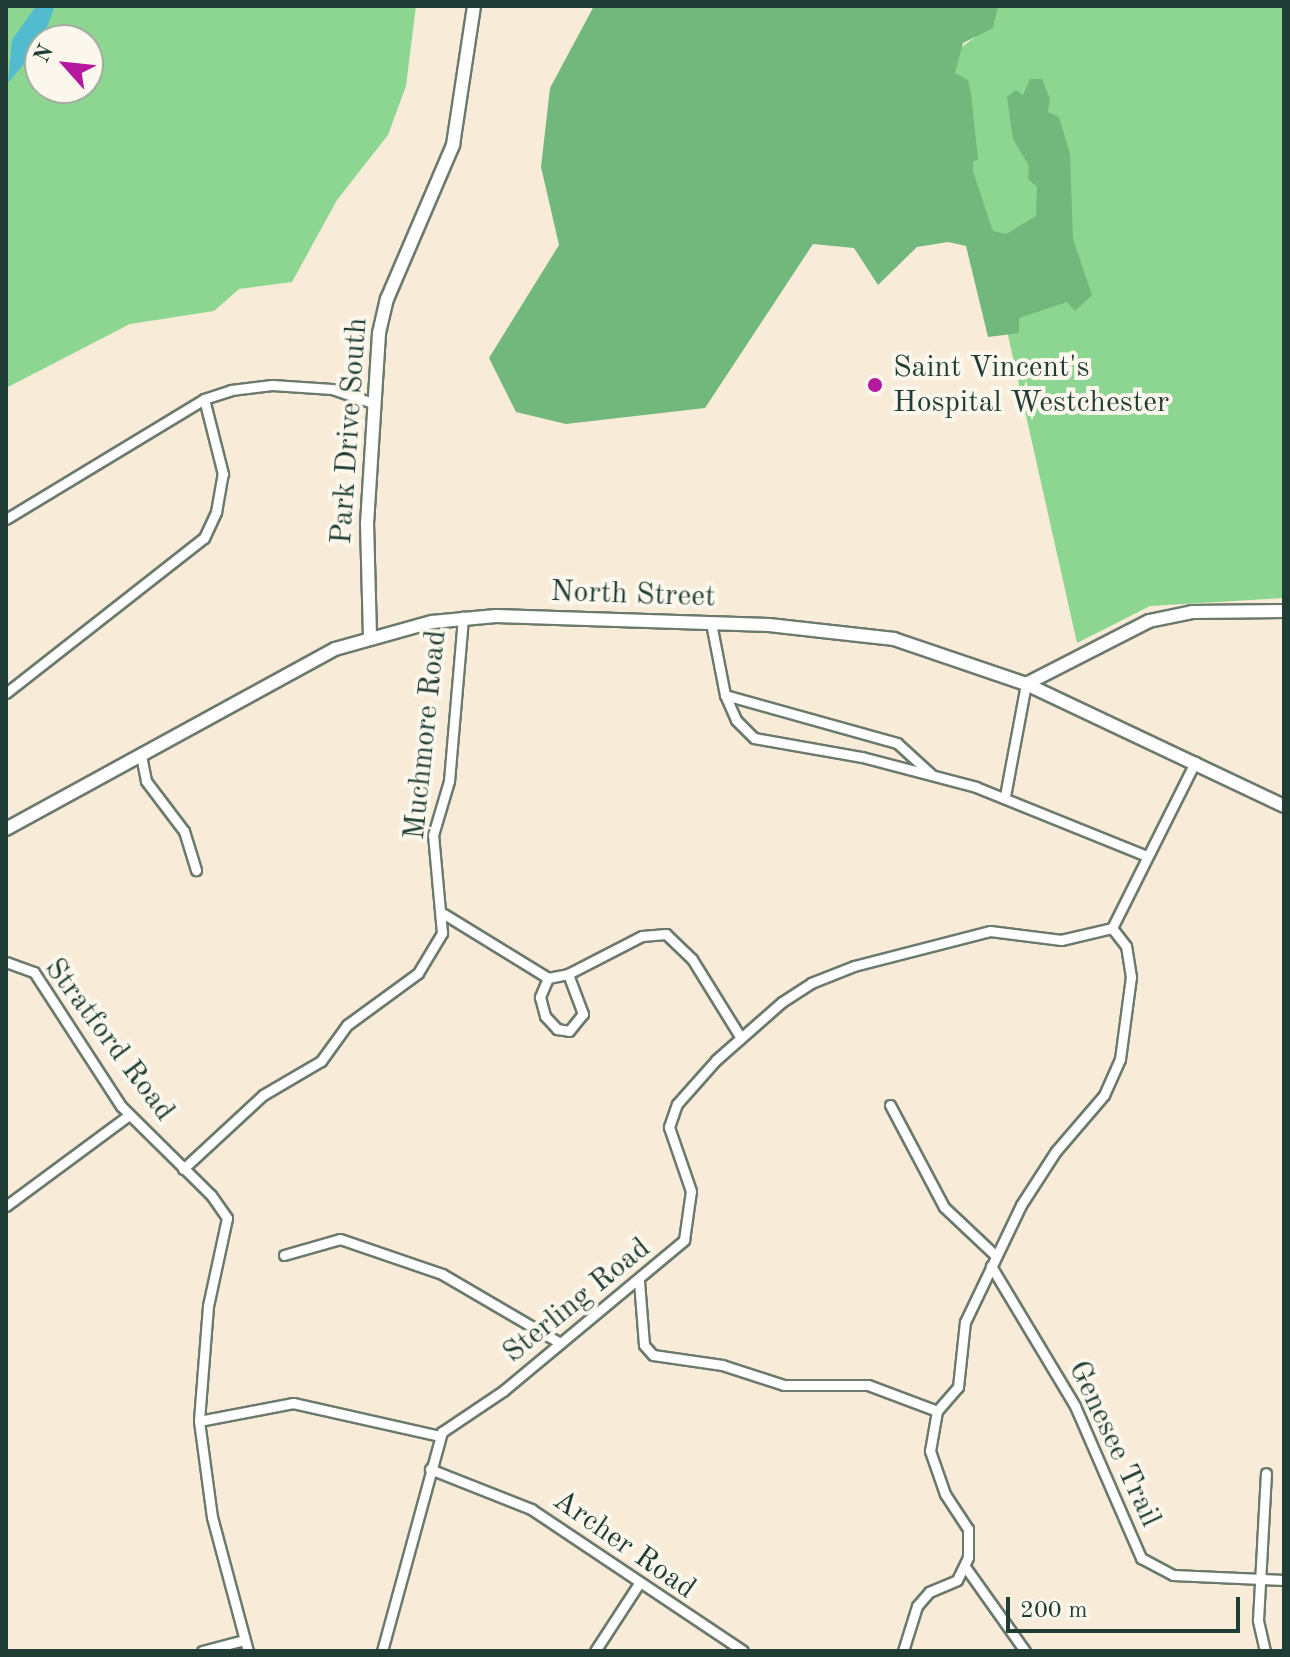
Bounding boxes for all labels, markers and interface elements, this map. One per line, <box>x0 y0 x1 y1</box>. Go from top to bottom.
north arrow <box>24 24 104 104</box>
text: N <box>31 42 58 66</box>
street label: Park Drive South <box>324 317 376 545</box>
place label: Saint Vincent's Hospital Westchester <box>893 350 1169 420</box>
marker: Saint Vincent's Hospital Westchester <box>864 374 886 396</box>
street label: North Street <box>550 574 716 616</box>
street label: Muchmore Road <box>397 628 455 842</box>
street label: Stratford Road <box>36 951 182 1129</box>
street label: Sterling Road <box>496 1231 658 1371</box>
street label: Genesee Trail <box>1060 1355 1168 1533</box>
street label: Archer Road <box>546 1483 702 1607</box>
scale bar <box>1010 1581 1244 1631</box>
text: 200 m <box>1020 1599 1088 1623</box>

